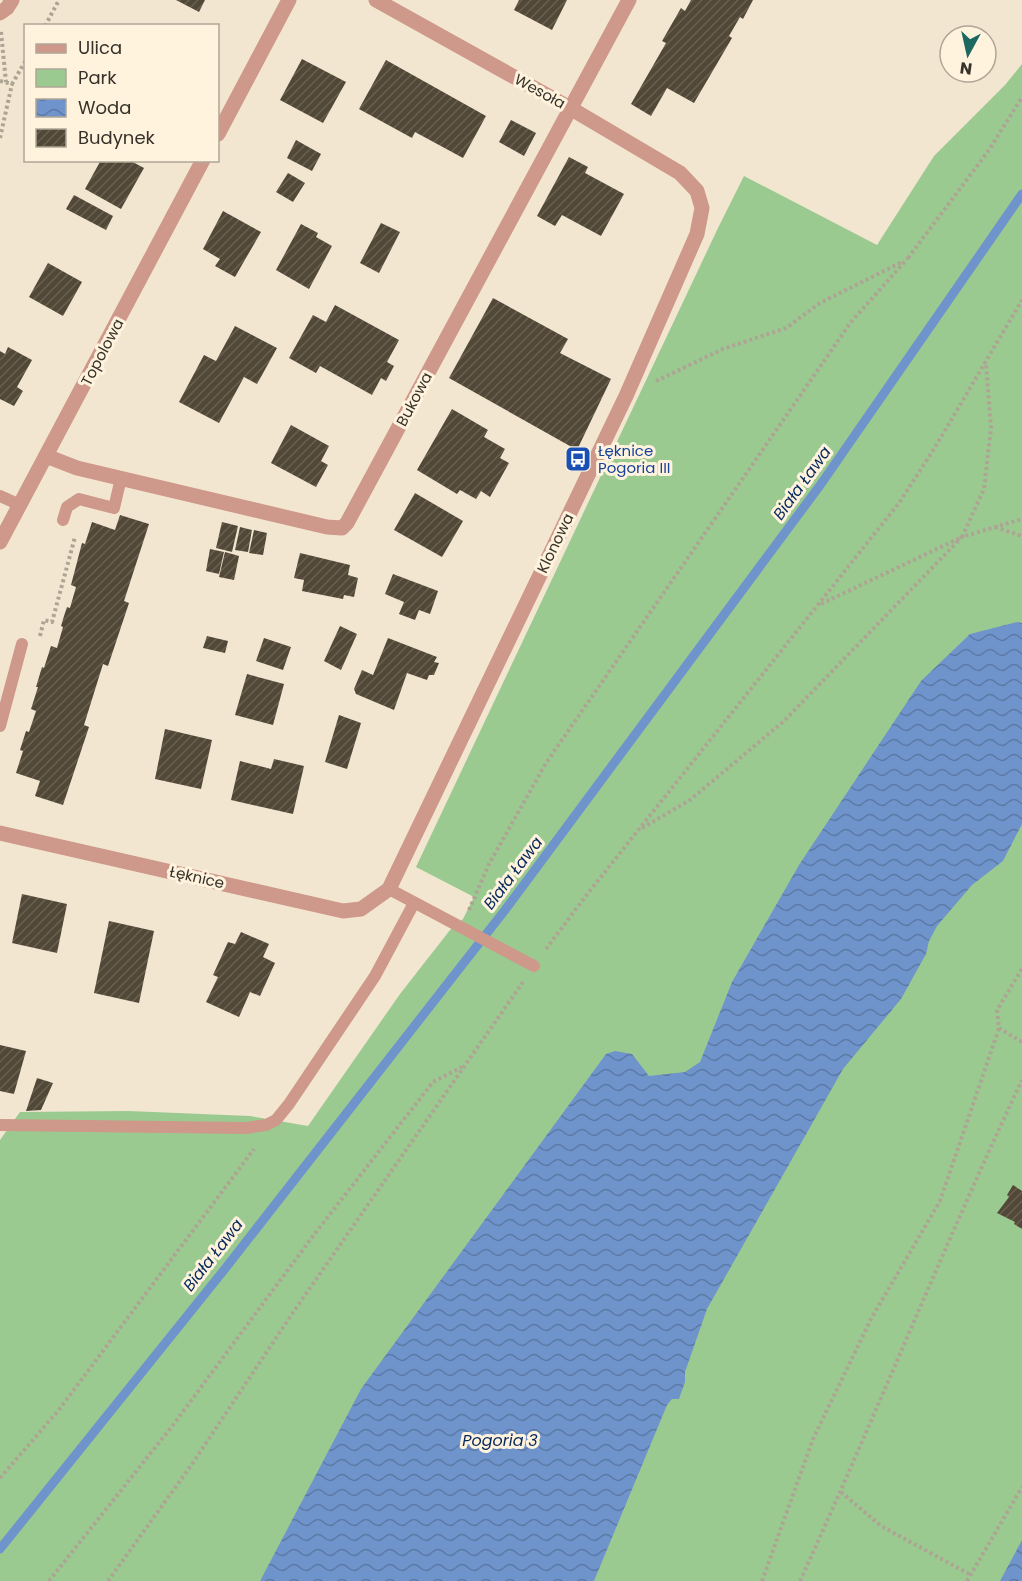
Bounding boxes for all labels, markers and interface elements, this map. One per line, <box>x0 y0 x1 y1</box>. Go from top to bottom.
legend <box>24 24 219 162</box>
north arrow <box>938 24 998 84</box>
text: Ulica <box>78 35 122 60</box>
text: N <box>958 56 974 81</box>
text: Park <box>78 65 117 90</box>
street label: Wesoła <box>511 68 569 114</box>
text: Woda <box>78 95 131 120</box>
text: Budynek <box>78 125 156 150</box>
street label: Topolowa <box>76 315 128 389</box>
street label: Bukowa <box>391 368 437 430</box>
place label: Łęknice Pogoria III <box>598 440 671 478</box>
water label: Biała Ława <box>767 441 837 525</box>
bus stop icon: Łęknice Pogoria III <box>563 444 593 474</box>
street label: Klonowa <box>532 510 578 576</box>
water label: Biała Ława <box>478 832 548 914</box>
street label: Łęknice <box>168 861 226 893</box>
water label: Biała Ława <box>177 1214 249 1296</box>
water label: Pogoria 3 <box>462 1429 538 1452</box>

